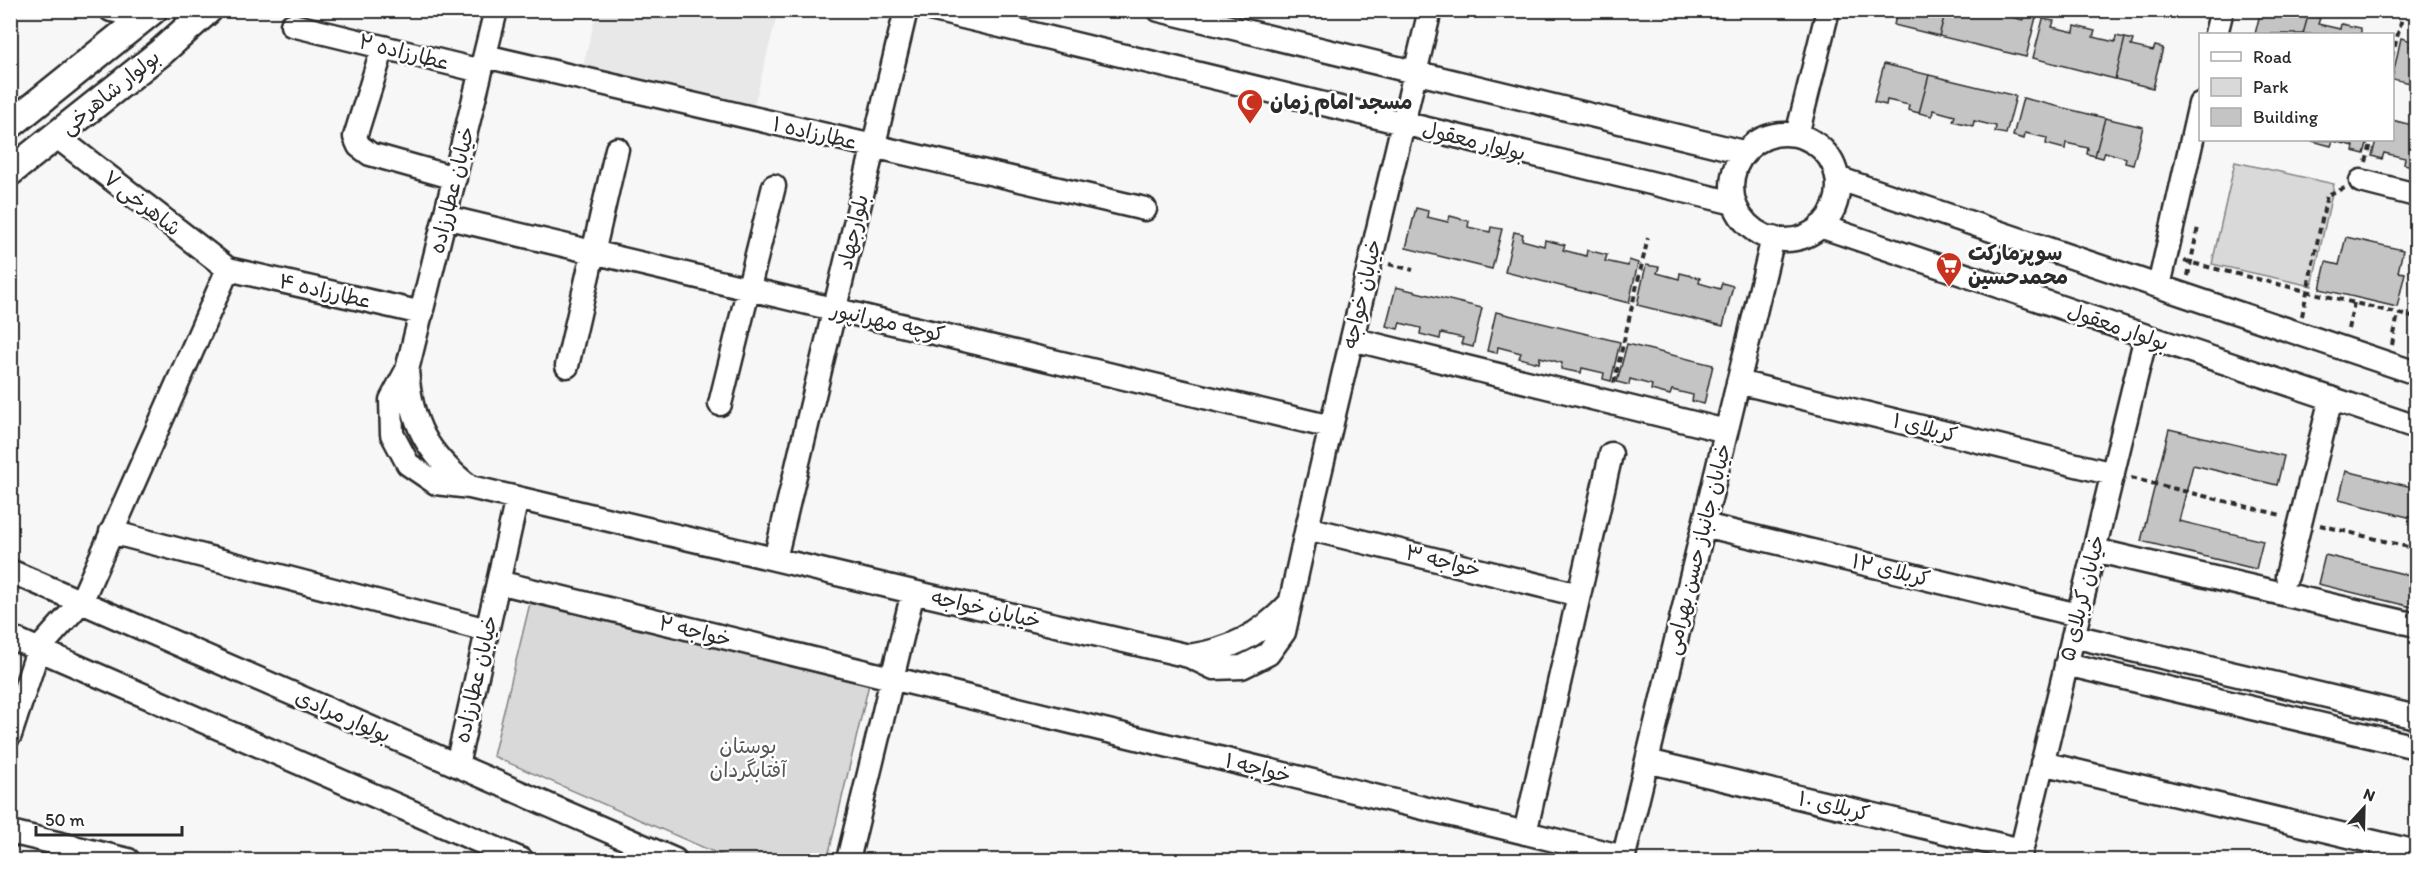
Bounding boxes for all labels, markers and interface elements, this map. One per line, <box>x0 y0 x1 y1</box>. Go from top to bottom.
street label: عطارزاده ۲ <box>356 28 452 75</box>
legend <box>2199 33 2394 141</box>
street label: بولوار شاهرخی <box>55 44 166 141</box>
text: Road <box>2253 46 2292 68</box>
text: Park <box>2253 76 2288 98</box>
mosque icon: مسجد امام زمان <box>1235 87 1265 125</box>
place label: مسجد امام زمان <box>1270 89 1412 118</box>
text: Building <box>2253 106 2319 128</box>
street label: عطارزاده ۱ <box>770 111 860 154</box>
street label: بولوار معقول <box>1420 116 1528 167</box>
street label: خیابان عطارزاده <box>424 124 480 256</box>
street label: شاهرخی ۷ <box>97 165 186 242</box>
street label: بلوارجهاد <box>832 192 874 272</box>
street label: خیابان خواجه <box>1337 237 1387 351</box>
place label: سوپرمارکت محمدحسین <box>1968 240 2068 290</box>
supermarket icon: سوپرمارکت محمدحسین <box>1934 250 1964 288</box>
street label: عطارزاده ۴ <box>277 268 374 313</box>
street label: کوچه مهرانپور <box>827 296 947 349</box>
street label: بولوار معقول <box>2064 298 2172 357</box>
street label: کربلای ۱ <box>1890 407 1960 449</box>
street label: خیابان جانباز حسن بهرامی <box>1659 441 1738 658</box>
street label: خیابان کربلای ۵ <box>2054 532 2110 664</box>
street label: خواجه ۳ <box>1403 539 1483 583</box>
street label: کربلای ۱۲ <box>1849 548 1933 592</box>
street label: خیابان خواجه <box>929 584 1043 634</box>
street label: خواجه ۲ <box>656 609 734 653</box>
street label: خیابان عطارزاده <box>449 613 503 745</box>
street label: بولوار مرادی <box>291 683 395 749</box>
park label: بوستان آفتابگردان <box>710 733 787 783</box>
street label: خواجه ۱ <box>1222 747 1294 789</box>
north arrow <box>2334 778 2394 838</box>
text: N <box>2361 784 2378 805</box>
street label: کربلای ۱۰ <box>1796 785 1872 827</box>
scale bar <box>36 799 182 837</box>
text: 50 m <box>45 809 85 831</box>

